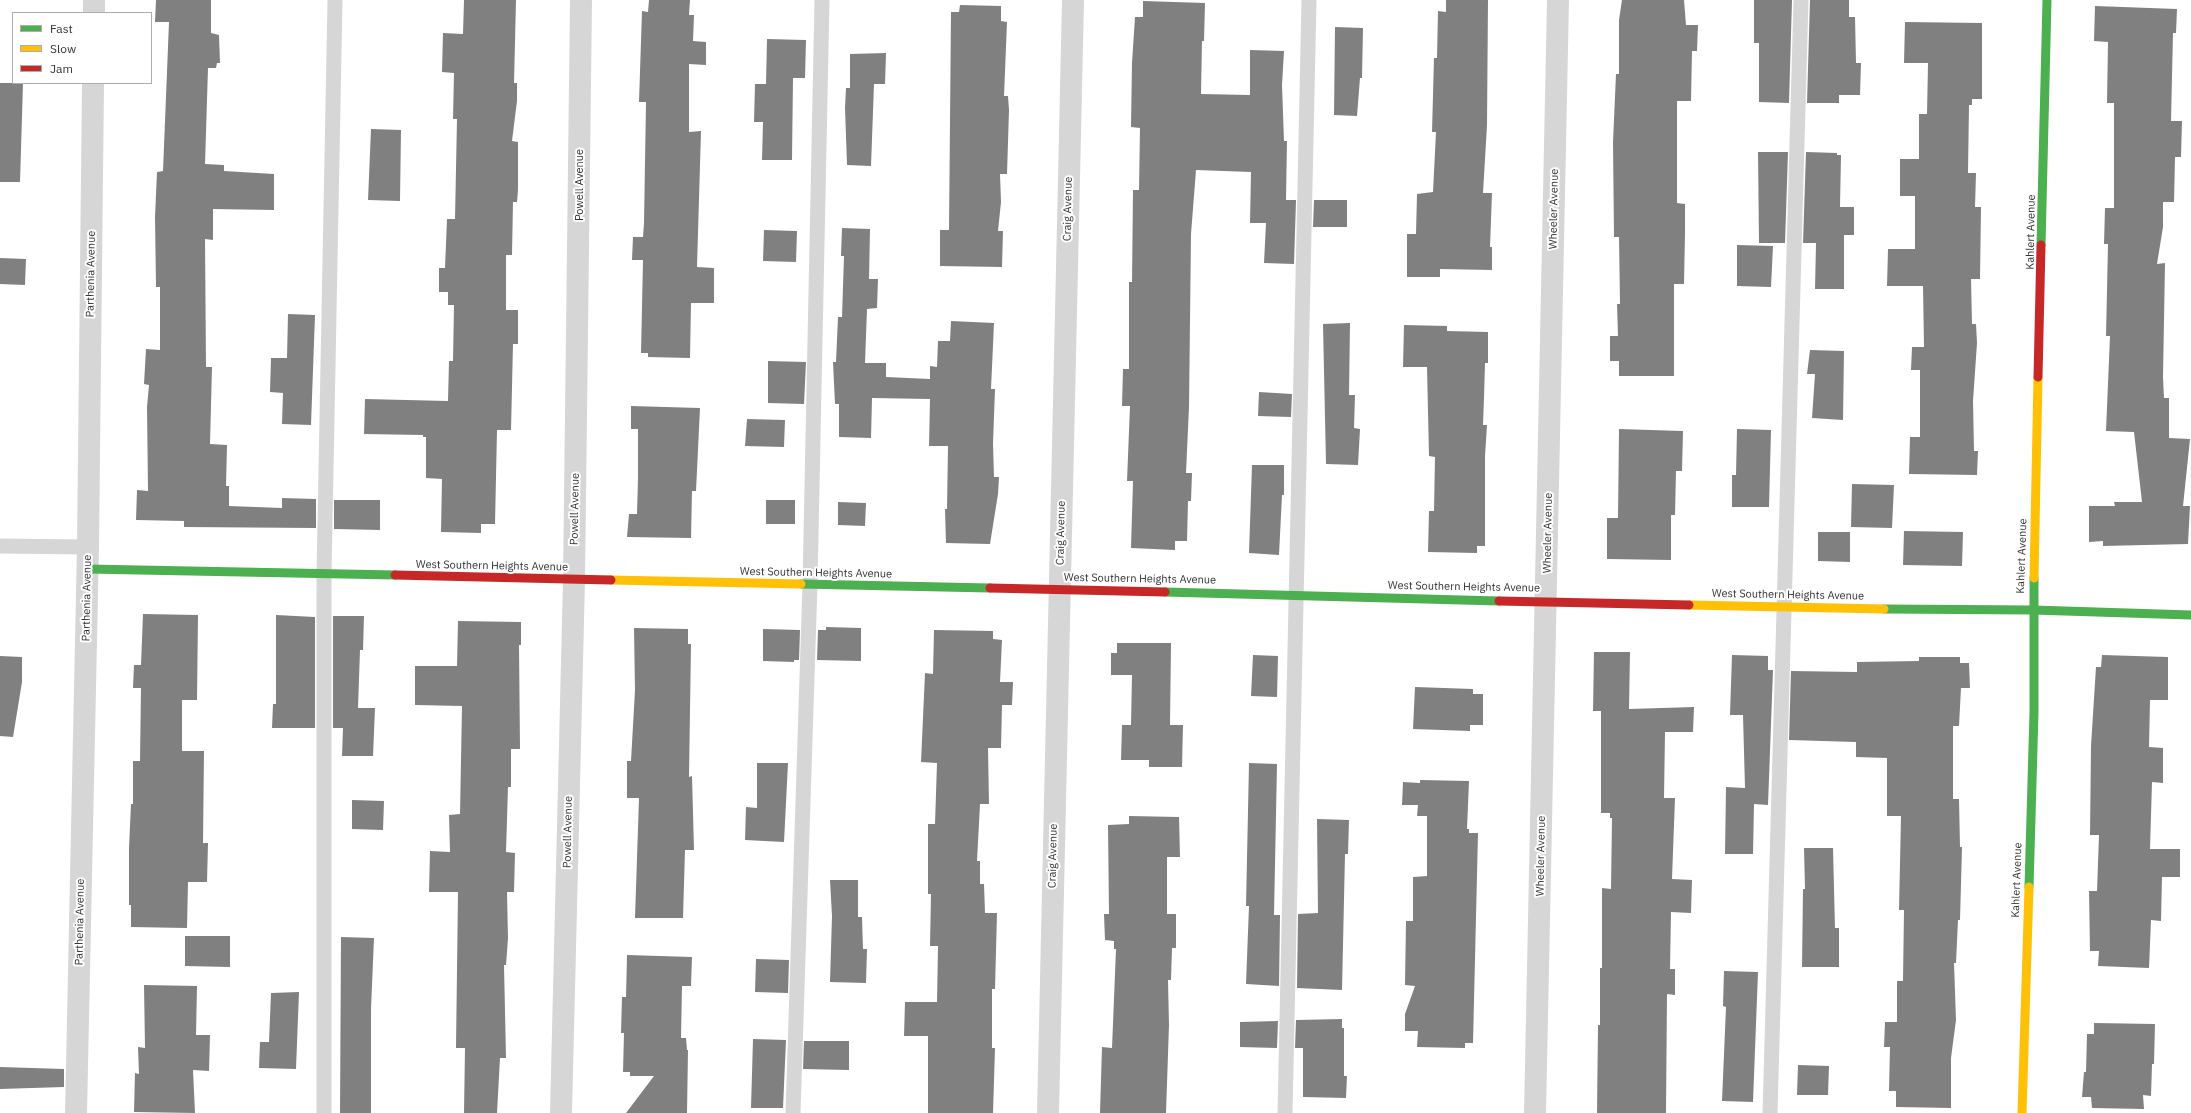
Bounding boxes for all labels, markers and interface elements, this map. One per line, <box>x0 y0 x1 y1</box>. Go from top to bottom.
legend <box>12 12 152 84</box>
text: Fast <box>50 21 73 36</box>
text: Slow <box>50 41 76 56</box>
text: Jam <box>50 61 73 76</box>
street label: Powell Avenue <box>573 149 587 221</box>
street label: Wheeler Avenue <box>1547 169 1561 249</box>
street label: Craig Avenue <box>1061 177 1075 241</box>
street label: Kahlert Avenue <box>2024 194 2038 270</box>
street label: Parthenia Avenue <box>84 230 98 318</box>
street label: Powell Avenue <box>568 473 582 545</box>
street label: Wheeler Avenue <box>1541 493 1555 573</box>
street label: Craig Avenue <box>1054 501 1068 565</box>
street label: Kahlert Avenue <box>2014 518 2030 594</box>
street label: Parthenia Avenue <box>80 554 94 642</box>
street label: West Southern Heights Avenue <box>416 558 568 574</box>
street label: West Southern Heights Avenue <box>740 565 892 581</box>
street label: West Southern Heights Avenue <box>1064 571 1216 587</box>
street label: West Southern Heights Avenue <box>1388 579 1540 595</box>
street label: West Southern Heights Avenue <box>1712 587 1864 603</box>
street label: Powell Avenue <box>561 796 575 868</box>
street label: Wheeler Avenue <box>1534 816 1548 896</box>
street label: Craig Avenue <box>1046 824 1060 888</box>
street label: Kahlert Avenue <box>2009 842 2025 918</box>
street label: Parthenia Avenue <box>73 878 87 966</box>

